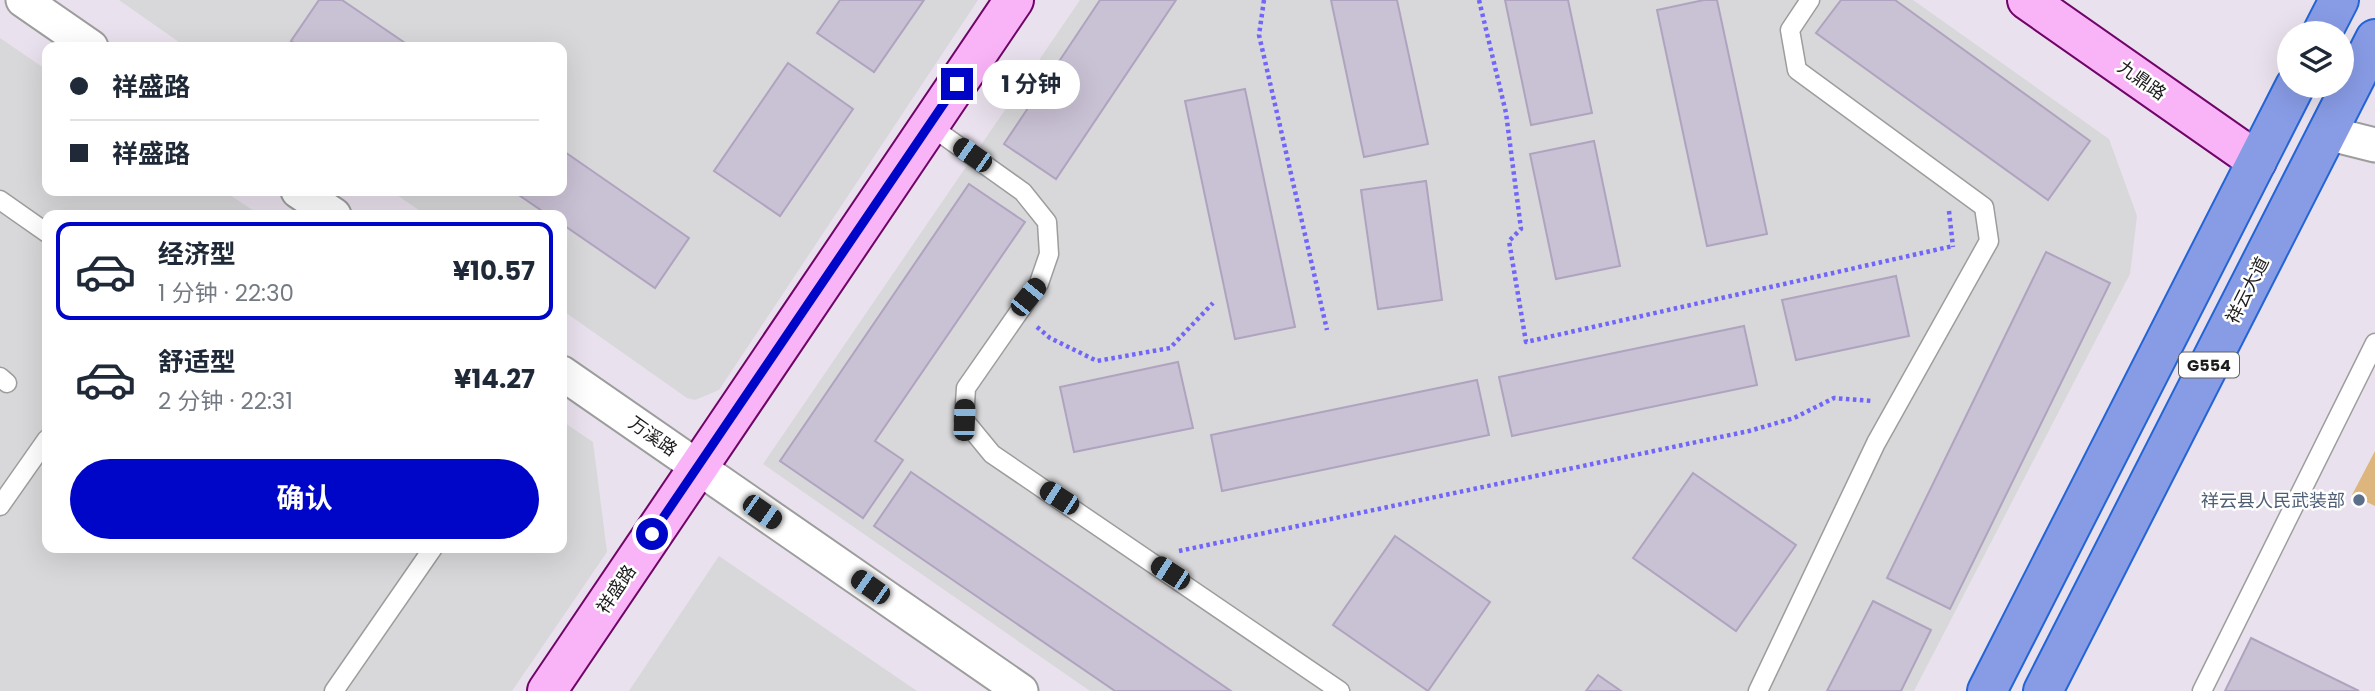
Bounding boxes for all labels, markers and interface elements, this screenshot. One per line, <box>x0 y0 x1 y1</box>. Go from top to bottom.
map controls <box>2277 21 2354 98</box>
button: layers <box>2277 21 2354 98</box>
street label: 九鼎路 <box>2113 54 2171 106</box>
callout: 1 分钟 <box>982 60 1080 108</box>
route end <box>941 68 973 100</box>
text: 1 分钟 <box>1001 68 1061 100</box>
text: 祥盛路 <box>112 69 190 105</box>
car <box>949 134 996 176</box>
text: 祥盛路 <box>112 136 190 172</box>
text: 经济型 <box>158 236 236 272</box>
icon: car <box>74 240 137 303</box>
street label: 祥云大道 <box>2220 252 2274 328</box>
text: ¥10.57 <box>453 253 535 289</box>
car <box>1007 274 1050 320</box>
text: 1 分钟 · 22:30 <box>158 277 294 309</box>
text: 舒适型 <box>158 344 236 380</box>
icon: car <box>74 348 137 411</box>
road number: G554 <box>2179 352 2239 378</box>
text: ¥14.27 <box>454 361 535 397</box>
text: 2 分钟 · 22:31 <box>158 385 293 417</box>
car <box>953 399 976 441</box>
street label: 万溪路 <box>624 410 682 462</box>
button: 确认 <box>70 459 539 539</box>
car <box>1036 478 1083 518</box>
place label: 祥云县人民武装部 <box>2201 488 2345 513</box>
car <box>739 491 786 533</box>
marker: 祥云县人民武装部 <box>2351 492 2367 508</box>
route start <box>636 518 668 550</box>
car <box>1147 553 1194 593</box>
street label: 祥盛路 <box>591 560 641 618</box>
car <box>847 566 894 608</box>

